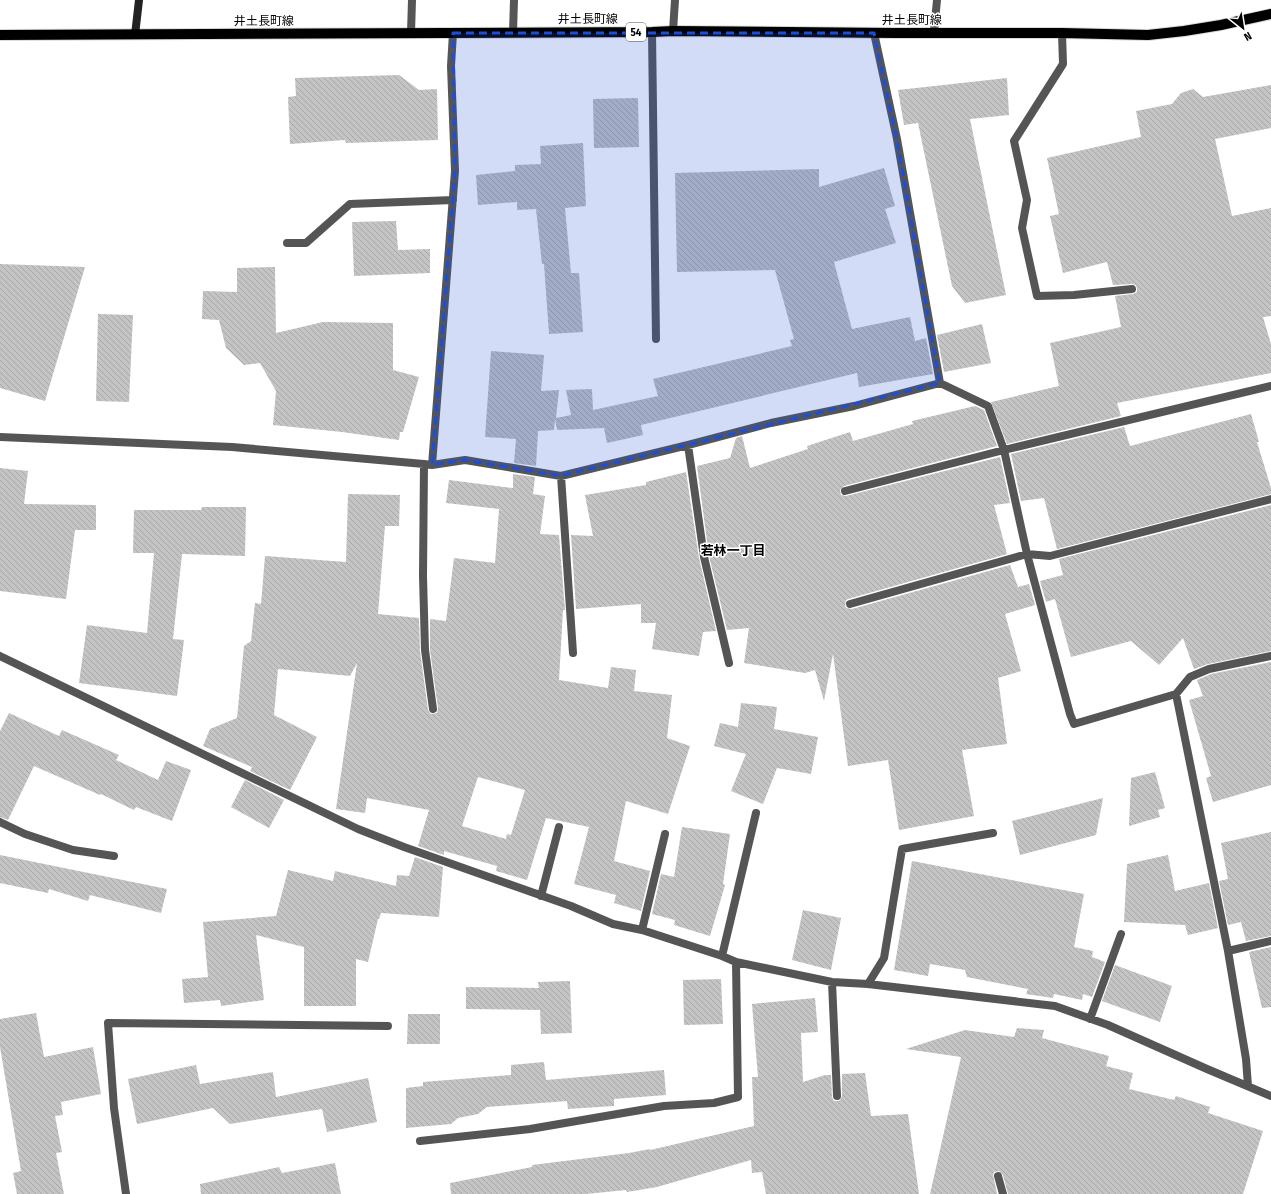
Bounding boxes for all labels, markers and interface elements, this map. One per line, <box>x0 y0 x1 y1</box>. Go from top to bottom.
north arrow <box>1223 8 1263 48</box>
street label: 井土長町線 <box>558 12 618 26</box>
street label: 井土長町線 <box>882 13 942 27</box>
street label: 井土長町線 <box>234 14 294 28</box>
road number: 54 <box>626 23 646 41</box>
text: N <box>1242 29 1254 44</box>
district label: 若林一丁目 <box>700 543 766 558</box>

